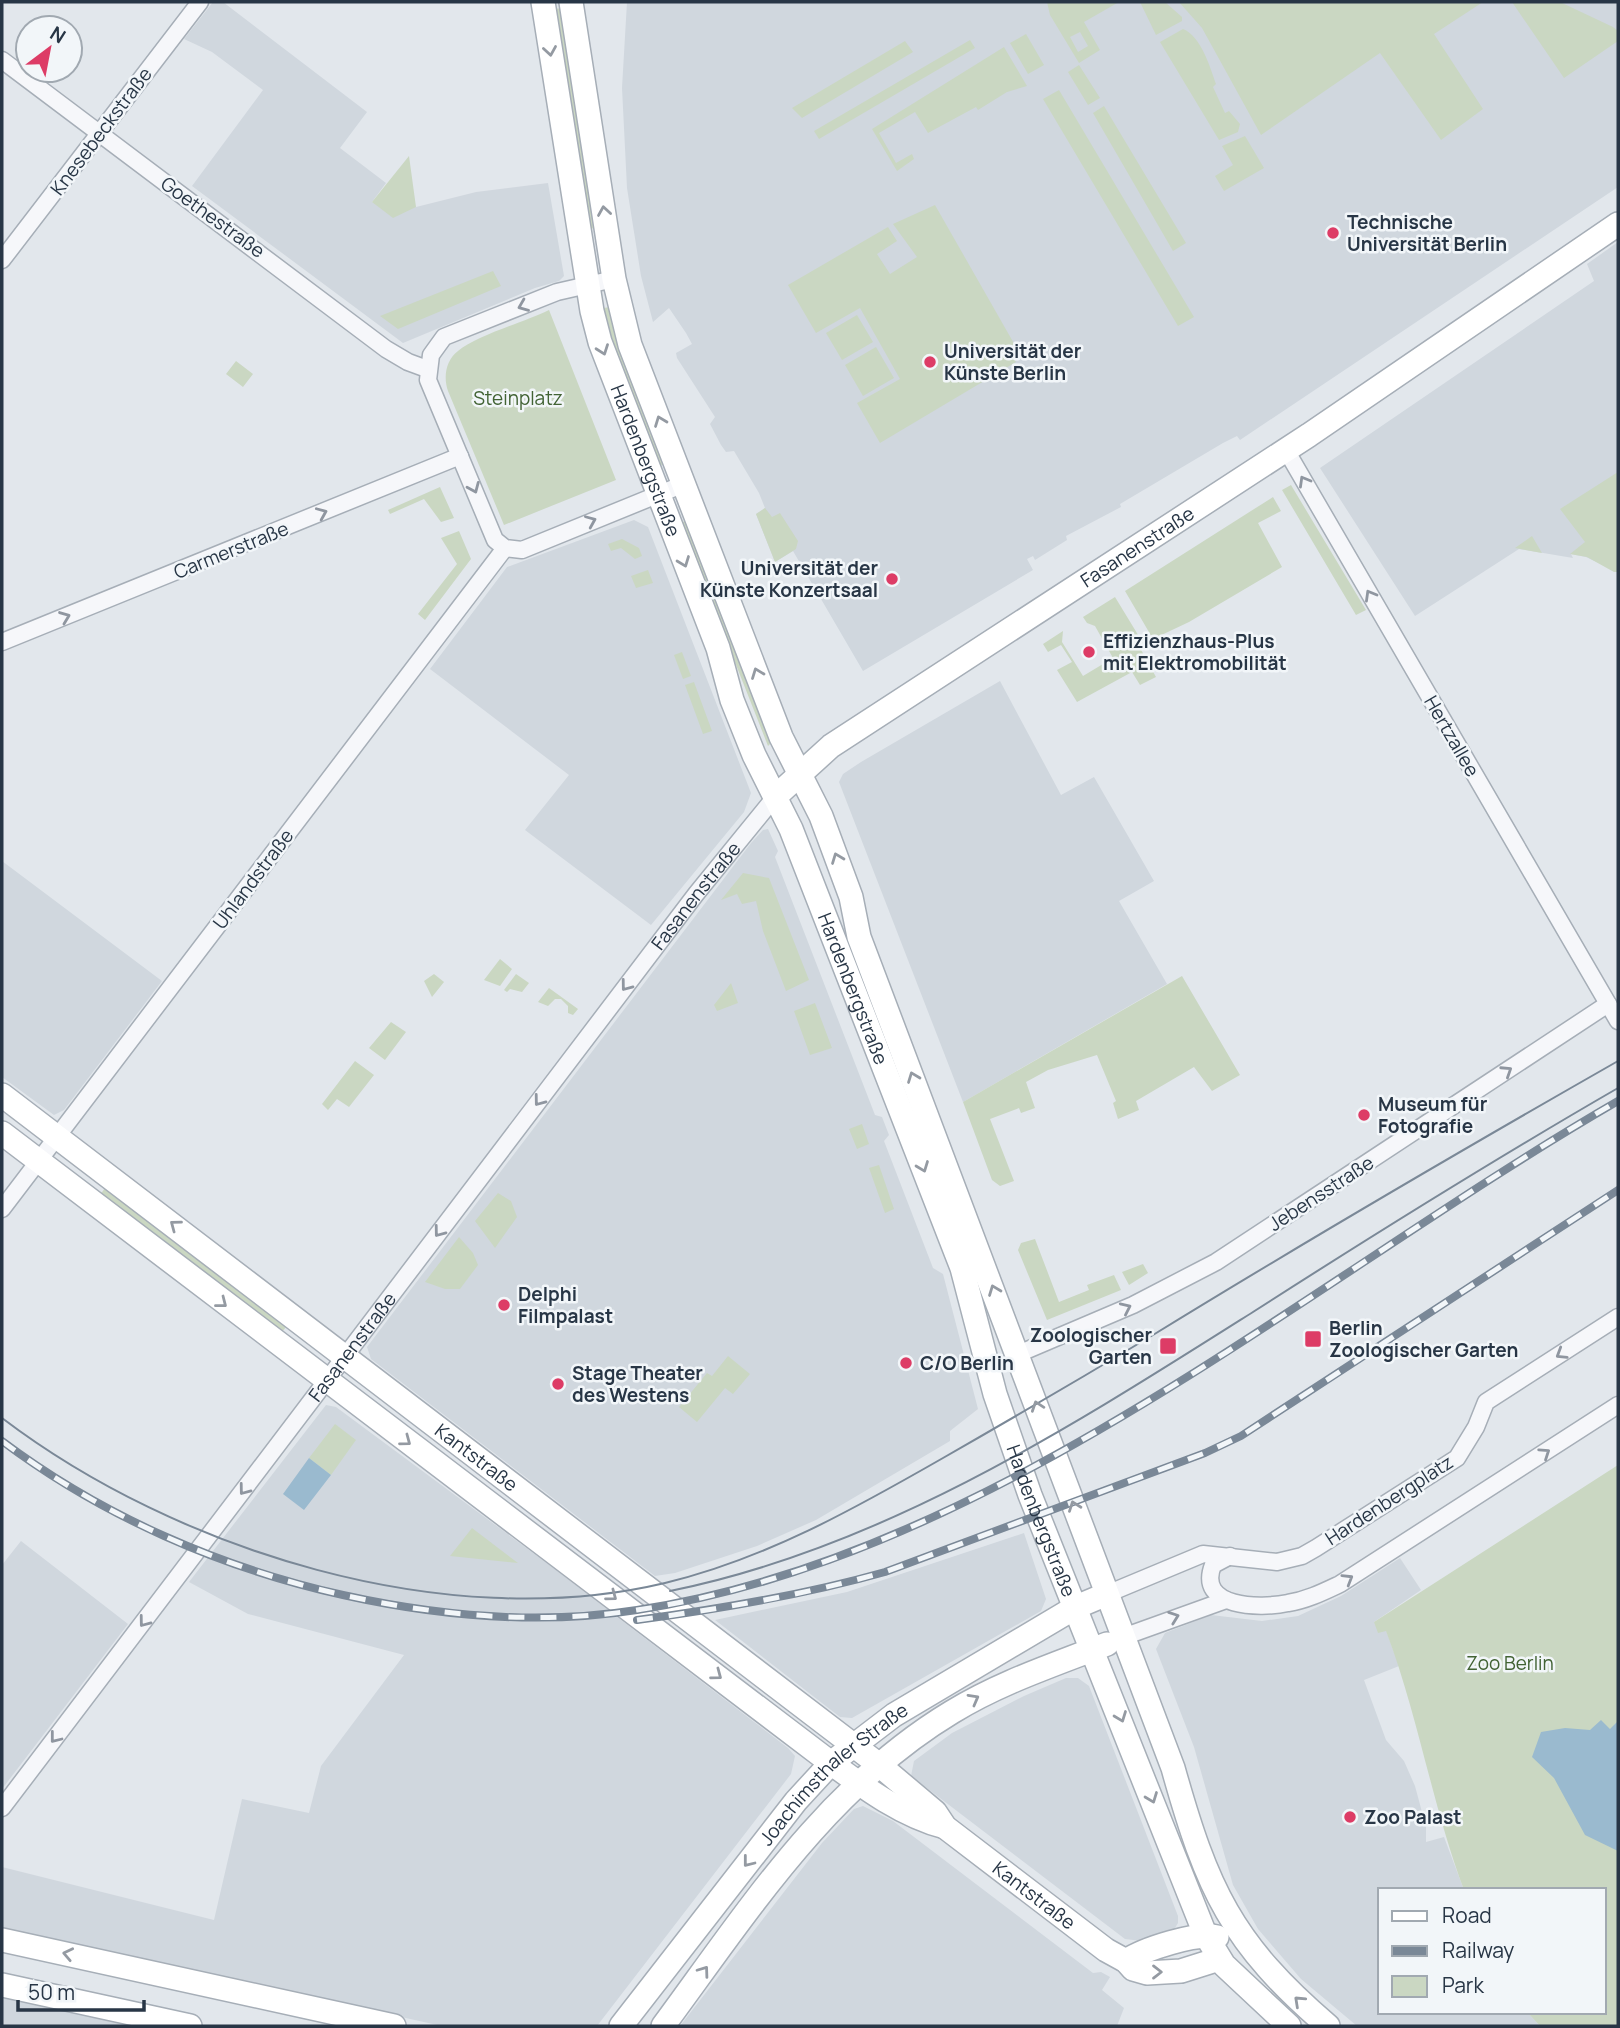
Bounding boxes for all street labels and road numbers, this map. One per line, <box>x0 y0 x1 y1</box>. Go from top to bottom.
street label: Knesebeckstraße <box>44 62 158 200</box>
street label: Goethestraße <box>156 170 270 264</box>
street label: Hardenbergstraße <box>605 381 687 540</box>
street label: Fasanenstraße <box>1075 500 1199 593</box>
street label: Carmerstraße <box>170 515 292 585</box>
street label: Hertzallee <box>1418 691 1486 781</box>
street label: Uhlandstraße <box>207 824 299 934</box>
street label: Fasanenstraße <box>645 836 746 955</box>
street label: Hardenbergstraße <box>812 909 894 1068</box>
street label: Jebensstraße <box>1263 1149 1379 1237</box>
street label: Fasanenstraße <box>302 1287 402 1407</box>
street label: Kantstraße <box>430 1417 523 1497</box>
street label: Hardenbergstraße <box>1001 1441 1082 1601</box>
street label: Hardenbergplatz <box>1320 1449 1458 1551</box>
street label: Joachimsthaler Straße <box>753 1697 913 1851</box>
street label: Kantstraße <box>987 1855 1081 1935</box>

